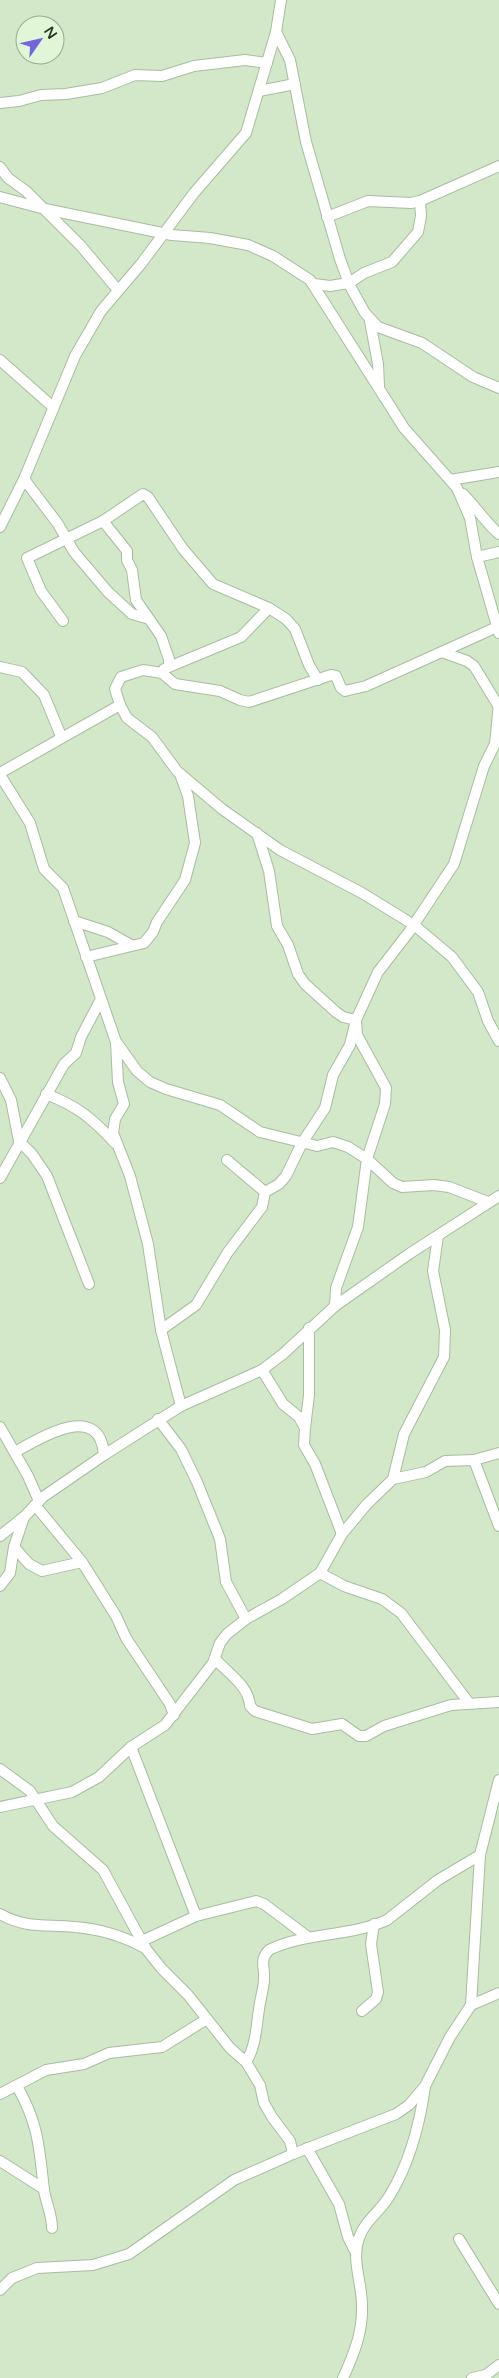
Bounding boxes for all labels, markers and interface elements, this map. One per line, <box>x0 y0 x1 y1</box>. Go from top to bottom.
north arrow <box>15 15 65 65</box>
text: N <box>40 24 61 42</box>

